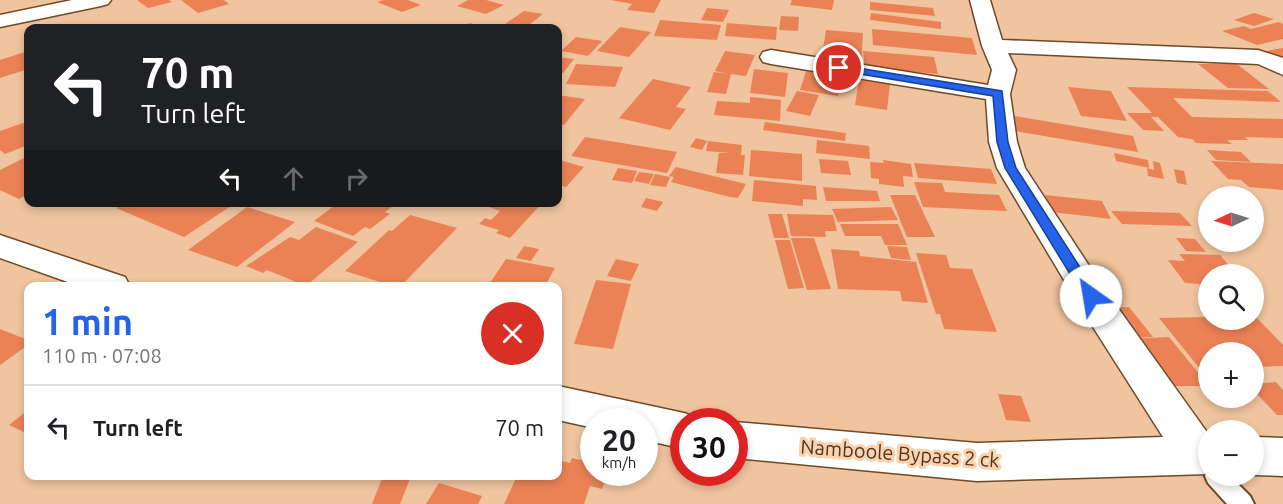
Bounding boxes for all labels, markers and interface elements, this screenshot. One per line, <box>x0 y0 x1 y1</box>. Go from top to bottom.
pin <box>813 42 864 93</box>
icon: left <box>42 48 120 126</box>
text: 70 m <box>141 49 235 96</box>
icon: arrive <box>822 51 855 84</box>
text: Turn left <box>141 98 245 128</box>
icon: left <box>214 162 247 195</box>
icon: ahead <box>277 162 310 195</box>
icon: right <box>340 162 373 195</box>
north arrow <box>1198 186 1264 252</box>
map controls <box>1198 186 1264 486</box>
position arrow <box>1059 264 1123 328</box>
button: search <box>1198 264 1264 330</box>
text: 1 min <box>42 301 133 342</box>
button: close <box>481 302 544 365</box>
button: + <box>1198 342 1264 408</box>
text: 110 m · 07:08 <box>42 344 162 367</box>
speed limit sign: 30 <box>670 408 748 486</box>
icon: left <box>42 411 75 444</box>
text: Turn left <box>93 415 183 440</box>
text: 70 m <box>495 415 544 440</box>
button: − <box>1198 420 1264 486</box>
text: 20 <box>602 423 636 457</box>
street label: Namboole Bypass 2 ck <box>800 435 1000 471</box>
text: km/h <box>602 454 636 471</box>

